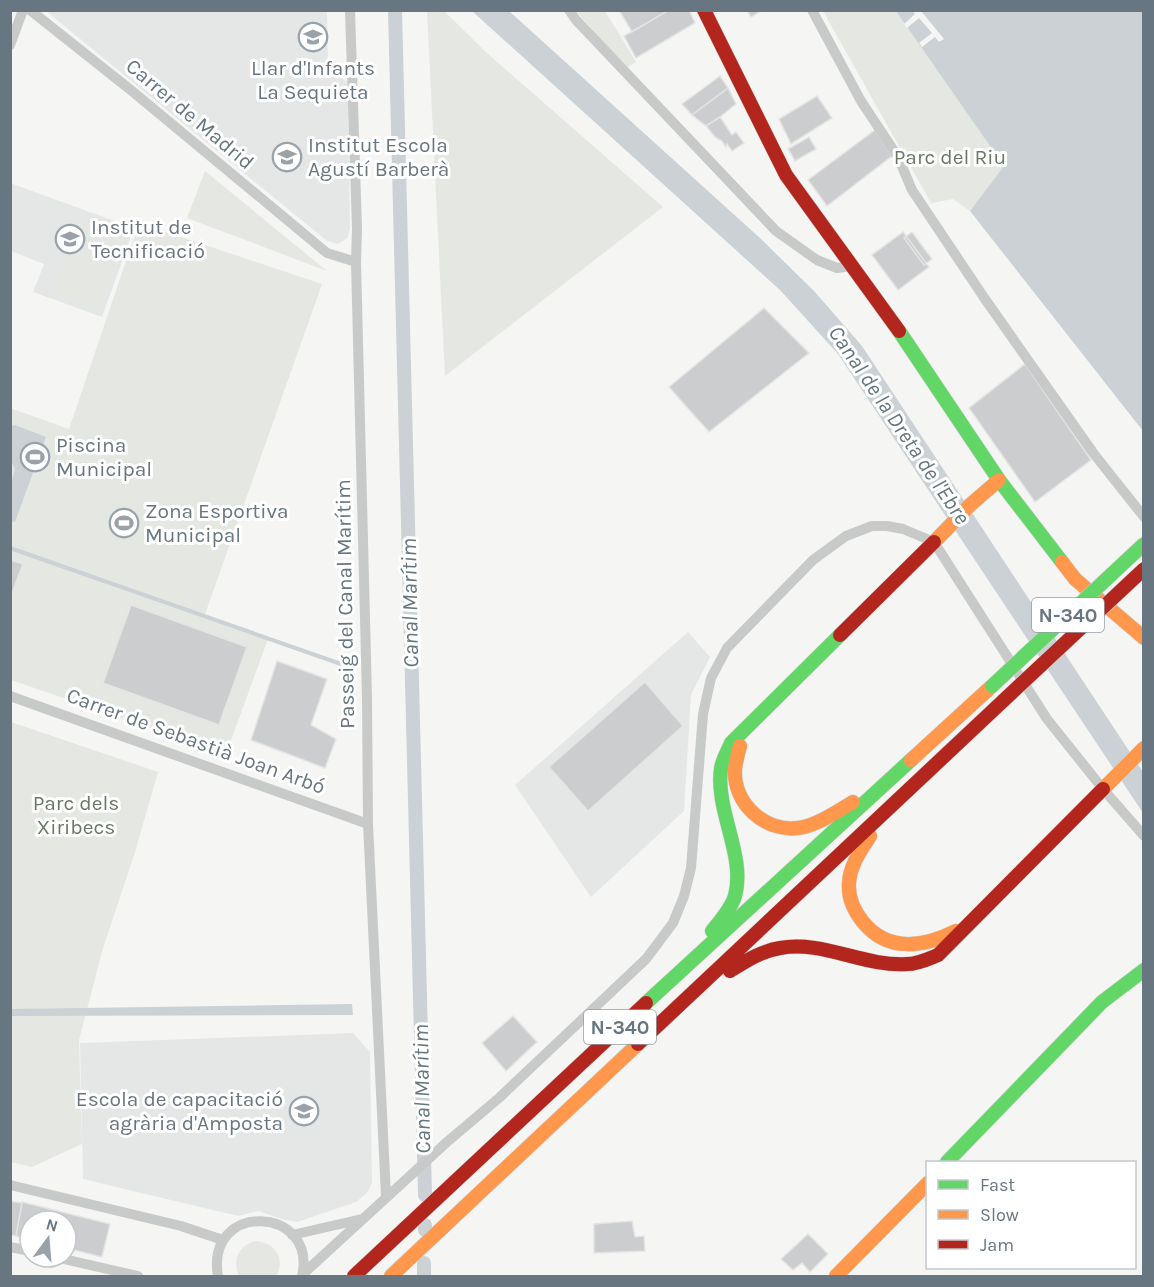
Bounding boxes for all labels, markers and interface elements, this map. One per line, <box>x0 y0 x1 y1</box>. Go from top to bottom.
school or university icon: Llar d'Infants La Sequieta <box>297 21 329 53</box>
street label: Carrer de Madrid <box>121 54 259 174</box>
place label: Llar d'Infants La Sequieta <box>251 56 375 104</box>
place label: Institut Escola Agustí Barberà <box>308 133 449 181</box>
school or university icon: Institut Escola Agustí Barberà <box>271 141 303 173</box>
park label: Parc del Riu <box>894 145 1006 169</box>
place label: Institut de Tecnificació <box>91 215 205 263</box>
school or university icon: Institut de Tecnificació <box>54 223 86 255</box>
water label: Canal de la Dreta de l'Ebre <box>823 321 975 529</box>
place label: Piscina Municipal <box>56 433 152 481</box>
sports icon: Piscina Municipal <box>19 441 51 473</box>
street label: Passeig del Canal Marítim <box>331 479 359 729</box>
place label: Zona Esportiva Municipal <box>145 499 289 547</box>
sports icon: Zona Esportiva Municipal <box>108 507 140 539</box>
water label: Canal Marítim <box>396 538 424 668</box>
road number: N-340 <box>1032 598 1104 632</box>
street label: Carrer de Sebastià Joan Arbó <box>64 683 328 799</box>
park label: Parc dels Xiribecs <box>33 791 119 839</box>
road number: N-340 <box>584 1010 656 1044</box>
water label: Canal Marítim <box>408 1024 436 1154</box>
place label: Escola de capacitació agrària d'Amposta <box>76 1087 283 1135</box>
school or university icon: Escola de capacitació agrària d'Amposta <box>288 1095 320 1127</box>
legend <box>926 1161 1136 1269</box>
text: Fast <box>980 1174 1015 1196</box>
text: Slow <box>980 1204 1019 1226</box>
north arrow <box>18 1209 78 1269</box>
text: N <box>44 1214 60 1236</box>
text: Jam <box>980 1234 1014 1256</box>

